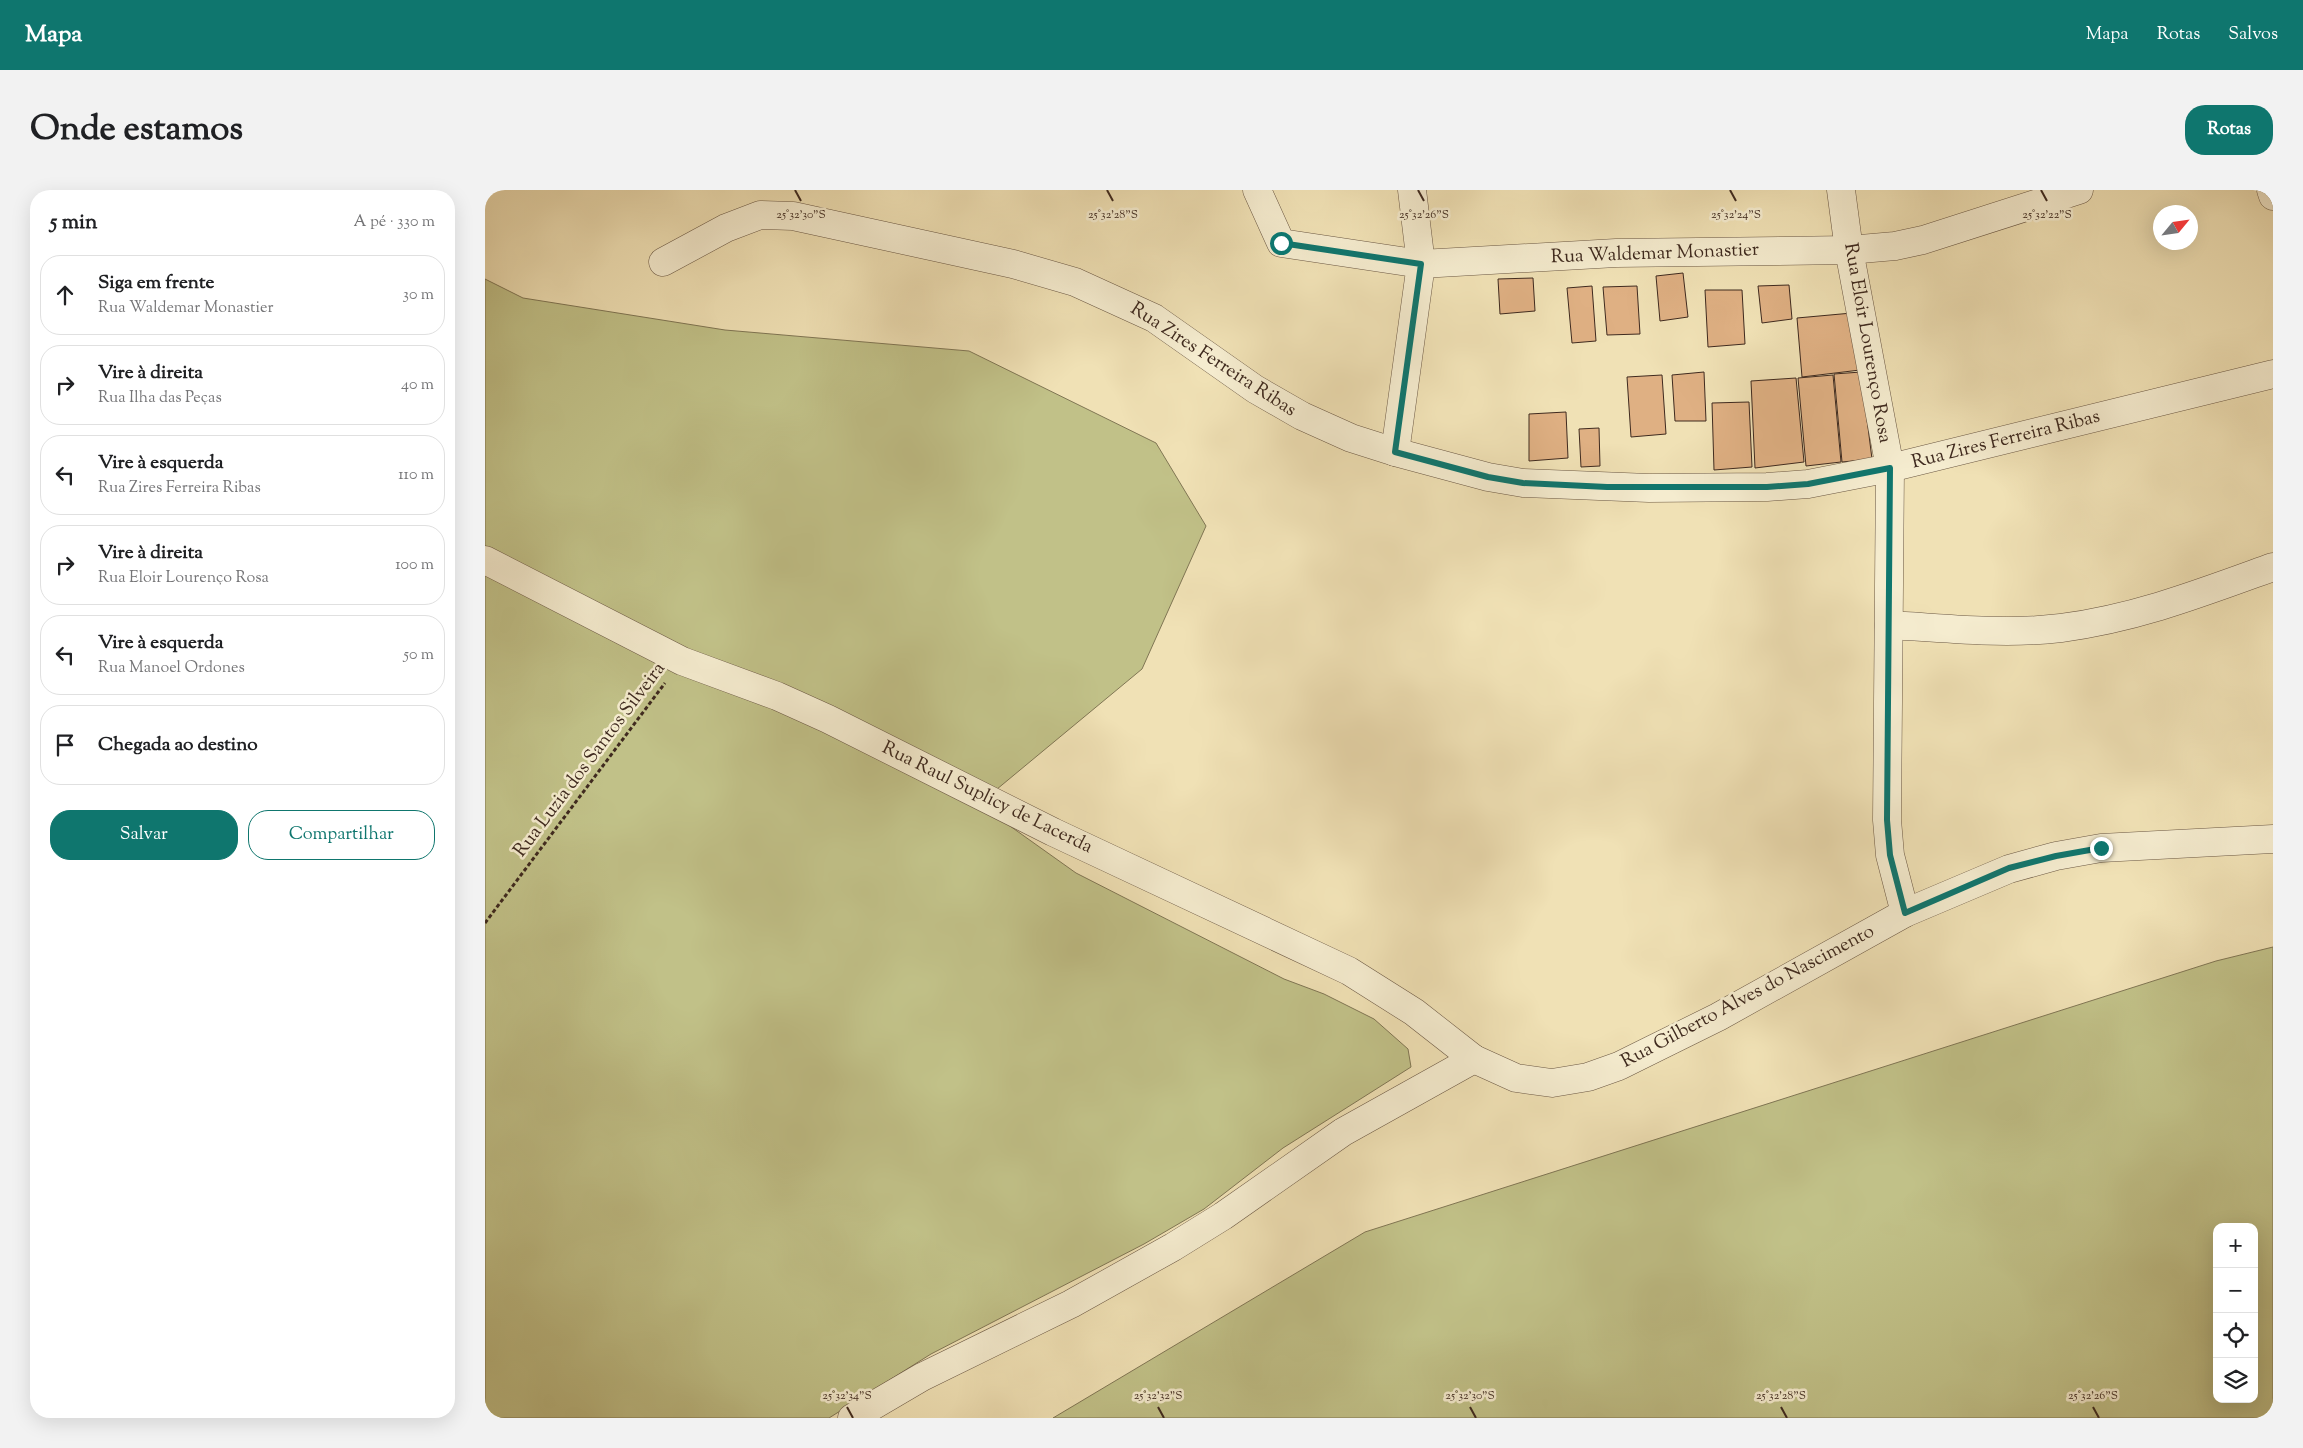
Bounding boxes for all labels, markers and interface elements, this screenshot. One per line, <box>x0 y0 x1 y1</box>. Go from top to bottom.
text: Mapa <box>25 18 82 52</box>
text: Mapa <box>2086 22 2129 48</box>
text: Rotas <box>2157 22 2200 48</box>
text: Salvos <box>2228 22 2278 48</box>
text: Onde estamos <box>30 105 243 156</box>
button: Rotas <box>2185 105 2273 155</box>
north arrow <box>2153 205 2198 250</box>
text: 25°32'30"S <box>776 206 826 224</box>
text: 25°32'28"S <box>1088 206 1138 224</box>
text: 25°32'26"S <box>1399 206 1449 224</box>
text: 25°32'24"S <box>1711 206 1761 224</box>
text: 25°32'22"S <box>2022 206 2072 224</box>
text: 5 min <box>50 208 97 238</box>
text: A pé · 330 m <box>354 211 435 234</box>
route start <box>1270 232 1293 255</box>
street label: Rua Waldemar Monastier <box>1550 237 1760 271</box>
street label: Rua Eloir Lourenço Rosa <box>1836 241 1898 445</box>
text: Siga em frente <box>98 270 214 297</box>
icon: ahead <box>51 281 79 309</box>
text: 30 m <box>403 284 434 307</box>
street label: Rua Zires Ferreira Ribas <box>1125 296 1301 424</box>
text: Rua Waldemar Monastier <box>98 297 273 320</box>
text: Vire à direita <box>98 360 203 387</box>
icon: right <box>51 371 79 399</box>
text: 40 m <box>401 374 434 397</box>
text: Rua Ilha das Peças <box>98 387 222 410</box>
street label: Rua Zires Ferreira Ribas <box>1909 404 2103 476</box>
text: Vire à esquerda <box>98 450 224 477</box>
icon: left <box>51 461 79 489</box>
text: 110 m <box>398 464 434 487</box>
text: Rua Zires Ferreira Ribas <box>98 477 261 500</box>
text: Vire à direita <box>98 540 203 567</box>
icon: right <box>51 551 79 579</box>
text: 100 m <box>395 554 434 577</box>
text: Rua Eloir Lourenço Rosa <box>98 567 269 590</box>
text: Vire à esquerda <box>98 630 224 657</box>
icon: left <box>51 641 79 669</box>
text: 50 m <box>403 644 434 667</box>
text: Rua Manoel Ordones <box>98 657 245 680</box>
street label: Rua Luzia dos Santos Silveira <box>508 657 672 863</box>
icon: arrive <box>51 731 79 759</box>
text: Chegada ao destino <box>98 732 258 759</box>
street label: Rua Raul Suplicy de Lacerda <box>877 735 1097 861</box>
button: Salvar <box>50 810 238 860</box>
button: Compartilhar <box>248 810 435 860</box>
route end <box>2090 837 2113 860</box>
street label: Rua Gilberto Alves do Nascimento <box>1617 919 1879 1075</box>
map controls <box>2213 1223 2258 1403</box>
button: + <box>2213 1223 2258 1268</box>
button: − <box>2213 1268 2258 1313</box>
button: locate <box>2213 1313 2258 1358</box>
button: layers <box>2213 1358 2258 1403</box>
text: 25°32'34"S <box>822 1387 872 1405</box>
text: 25°32'32"S <box>1134 1387 1182 1405</box>
text: 25°32'30"S <box>1445 1387 1495 1405</box>
text: 25°32'28"S <box>1756 1387 1806 1405</box>
text: 25°32'26"S <box>2068 1387 2118 1405</box>

